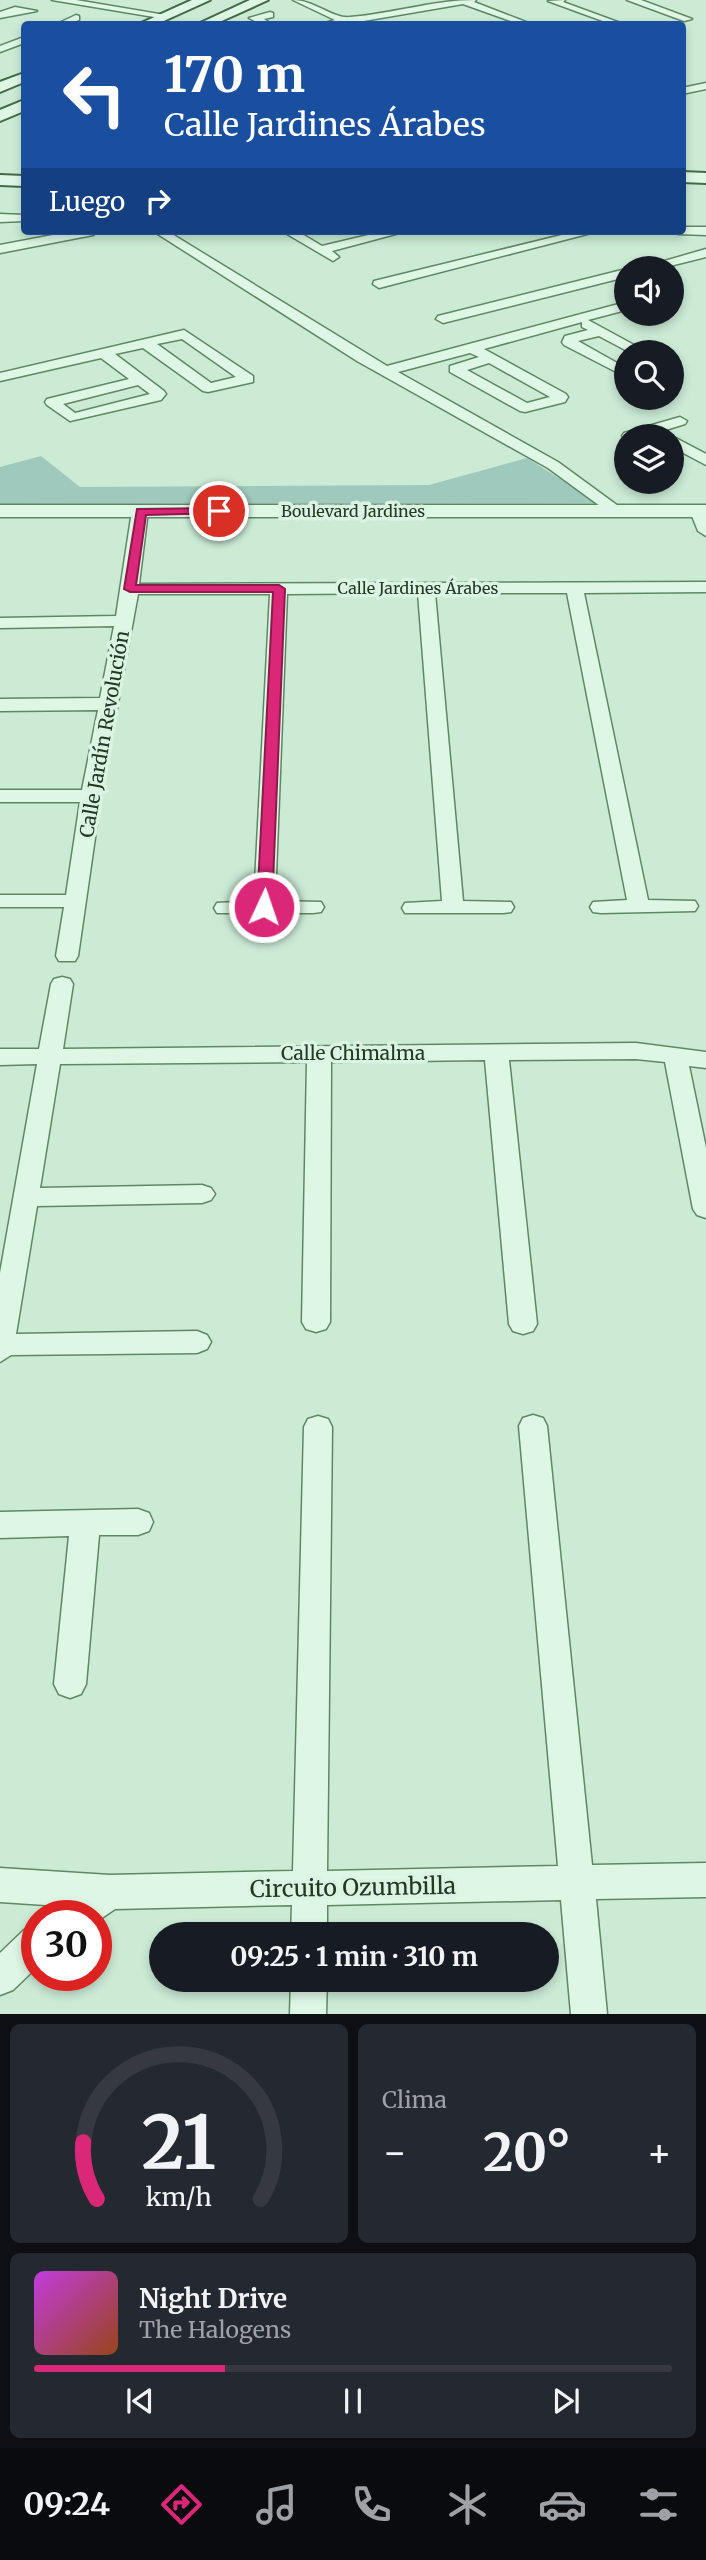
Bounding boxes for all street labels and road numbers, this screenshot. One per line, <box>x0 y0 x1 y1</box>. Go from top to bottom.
street label: Boulevard Jardines <box>281 501 425 521</box>
street label: Calle Jardines Árabes <box>338 578 499 598</box>
street label: Calle Jardín Revolución <box>74 628 134 839</box>
street label: Calle Chimalma <box>281 1041 425 1065</box>
street label: Circuito Ozumbilla <box>250 1871 456 1903</box>

